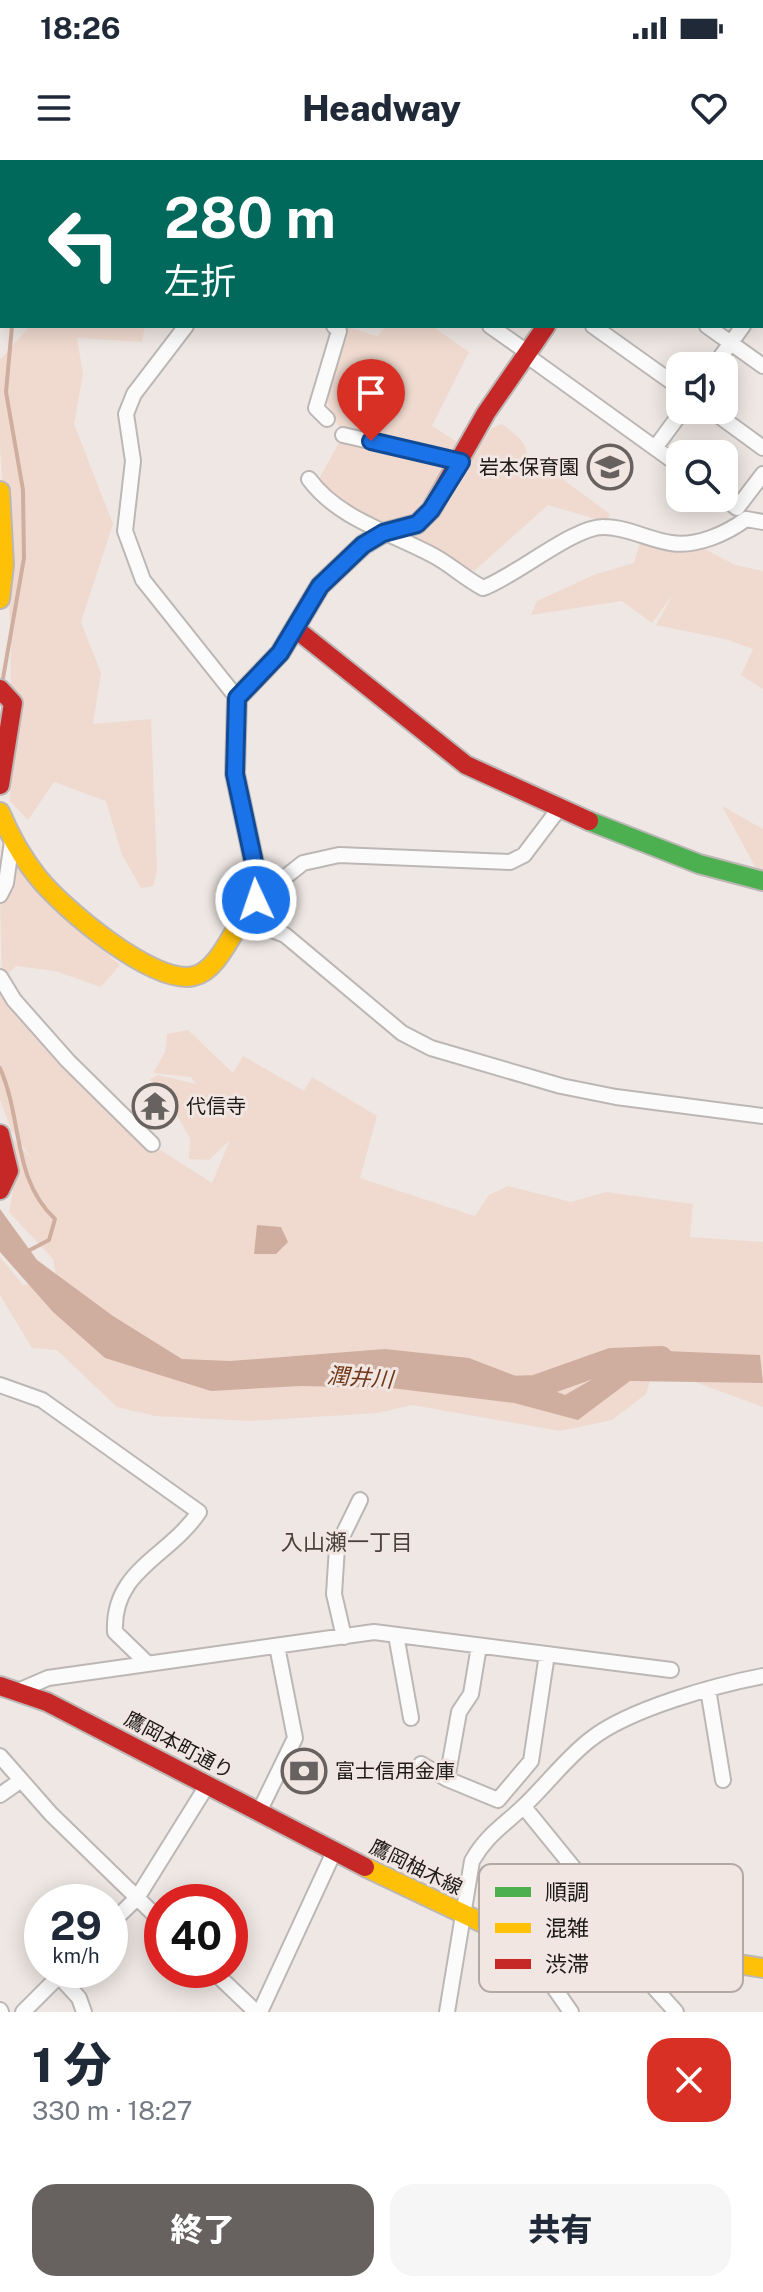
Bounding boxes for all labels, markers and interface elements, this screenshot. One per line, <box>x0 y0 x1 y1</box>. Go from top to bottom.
text: 18:26 <box>40 10 121 46</box>
icon: menu <box>32 86 76 130</box>
icon: heart <box>687 86 731 130</box>
text: Headway <box>302 87 461 129</box>
text: 280 m <box>164 185 336 251</box>
icon: left <box>32 192 136 296</box>
text: 左折 <box>164 260 236 302</box>
map controls <box>666 352 738 512</box>
button: sound <box>666 352 738 424</box>
pin <box>337 359 405 441</box>
icon: arrive <box>349 371 393 415</box>
button: search <box>666 440 738 512</box>
school or university icon: 岩本保育園 <box>586 443 634 491</box>
place label: 岩本保育園 <box>479 455 579 479</box>
position arrow <box>214 858 298 942</box>
temple icon: 代信寺 <box>131 1082 179 1130</box>
place label: 代信寺 <box>186 1094 246 1118</box>
water label: 潤井川 <box>326 1362 396 1392</box>
district label: 入山瀬一丁目 <box>281 1529 413 1555</box>
street label: 鷹岡本町通り <box>120 1706 238 1784</box>
bank icon: 富士信用金庫 <box>280 1747 328 1795</box>
place label: 富士信用金庫 <box>335 1759 455 1783</box>
street label: 鷹岡柚木線 <box>366 1834 466 1900</box>
legend <box>479 1864 743 1992</box>
text: 順調 <box>545 1879 589 1905</box>
speed limit sign: 40 <box>144 1884 248 1988</box>
text: 29 <box>50 1902 102 1949</box>
text: 混雑 <box>545 1915 589 1941</box>
text: km/h <box>52 1944 100 1968</box>
text: 渋滞 <box>545 1951 589 1977</box>
text: 1 分 <box>32 2036 112 2093</box>
button: close <box>647 2038 731 2122</box>
text: 330 m · 18:27 <box>32 2095 192 2126</box>
button: 終了 <box>32 2184 374 2276</box>
button: 共有 <box>390 2184 731 2276</box>

